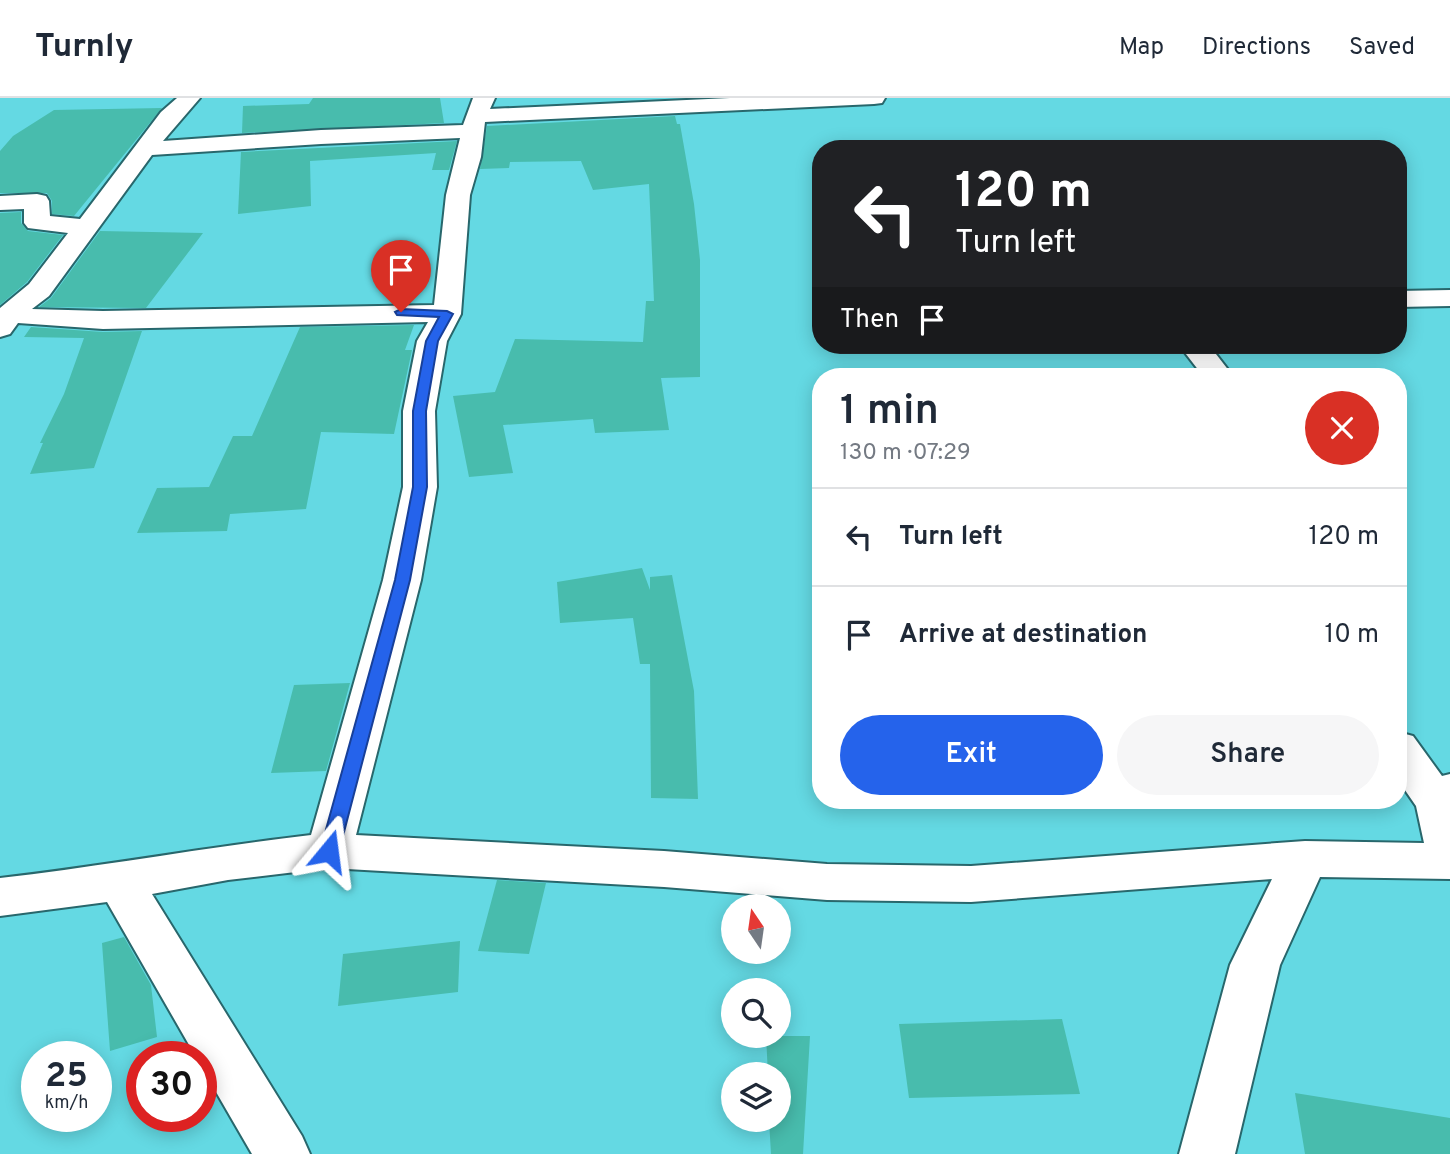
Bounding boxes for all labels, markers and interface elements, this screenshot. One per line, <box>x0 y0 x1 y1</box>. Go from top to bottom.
text: Turnly <box>35 27 133 69</box>
text: Map <box>1119 33 1164 63</box>
text: Directions <box>1202 33 1311 63</box>
text: Saved <box>1349 33 1415 63</box>
text: 120 m <box>955 163 1092 225</box>
icon: left <box>840 168 931 259</box>
text: Turn left <box>955 224 1076 264</box>
pin <box>371 240 431 312</box>
icon: arrive <box>382 251 420 289</box>
icon: arrive <box>913 301 951 339</box>
text: Then <box>840 304 899 337</box>
text: 1 min <box>840 386 939 439</box>
button: close <box>1305 391 1379 465</box>
text: 130 m · 07:29 <box>840 439 971 468</box>
icon: left <box>840 518 878 556</box>
text: Turn left <box>899 521 1003 554</box>
text: 120 m <box>1309 521 1379 554</box>
icon: arrive <box>840 616 878 654</box>
text: Arrive at destination <box>899 619 1147 652</box>
text: 10 m <box>1324 619 1379 652</box>
button: Exit <box>840 715 1103 795</box>
button: Share <box>1117 715 1379 795</box>
position arrow <box>292 814 366 888</box>
north arrow <box>721 894 791 964</box>
map controls <box>721 894 791 1132</box>
button: search <box>721 978 791 1048</box>
speed limit sign: 30 <box>126 1041 217 1132</box>
text: 25 <box>45 1055 88 1099</box>
button: layers <box>721 1062 791 1132</box>
text: km/h <box>45 1092 88 1115</box>

